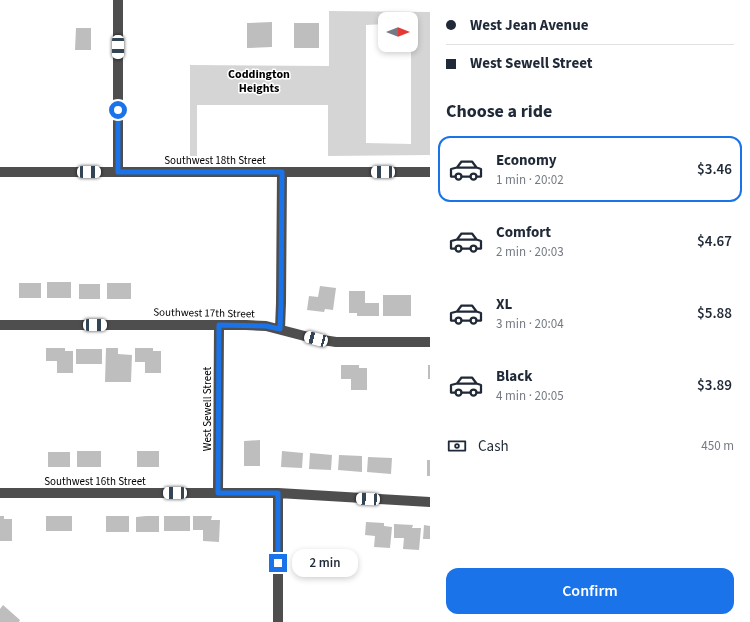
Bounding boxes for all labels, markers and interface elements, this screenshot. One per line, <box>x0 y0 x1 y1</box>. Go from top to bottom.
north arrow <box>378 12 418 52</box>
map controls <box>378 12 418 52</box>
text: West Jean Avenue <box>470 15 589 36</box>
car <box>112 35 124 59</box>
text: West Sewell Street <box>470 53 593 74</box>
district label: Coddington Heights <box>228 66 290 97</box>
text: Choose a ride <box>446 99 552 124</box>
route start <box>109 101 127 119</box>
text: Economy <box>496 150 557 171</box>
icon: car <box>448 151 484 187</box>
street label: Southwest 18th Street <box>164 153 266 168</box>
text: $3.46 <box>697 159 732 180</box>
car <box>77 166 101 178</box>
car <box>371 166 395 178</box>
text: 1 min · 20:02 <box>496 171 564 189</box>
text: Comfort <box>496 222 551 243</box>
icon: car <box>448 223 484 259</box>
text: $4.67 <box>697 231 732 252</box>
text: 2 min · 20:03 <box>496 243 564 261</box>
text: XL <box>496 294 512 315</box>
icon: car <box>448 295 484 331</box>
text: $5.88 <box>697 303 732 324</box>
street label: Southwest 17th Street <box>153 305 255 321</box>
text: 3 min · 20:04 <box>496 315 564 333</box>
car <box>83 319 107 331</box>
car <box>303 330 329 348</box>
street label: West Sewell Street <box>200 366 215 451</box>
text: Black <box>496 366 533 387</box>
icon: car <box>448 367 484 403</box>
text: $3.89 <box>697 375 732 396</box>
text: 4 min · 20:05 <box>496 387 564 405</box>
icon: cash <box>446 435 468 457</box>
text: Cash <box>478 436 509 457</box>
text: 450 m <box>701 437 734 455</box>
street label: Southwest 16th Street <box>44 474 146 489</box>
car <box>163 487 187 499</box>
car <box>356 492 380 506</box>
callout: 2 min <box>292 549 358 577</box>
route end <box>269 554 287 572</box>
text: 2 min <box>310 554 340 572</box>
button: Confirm <box>446 568 734 614</box>

